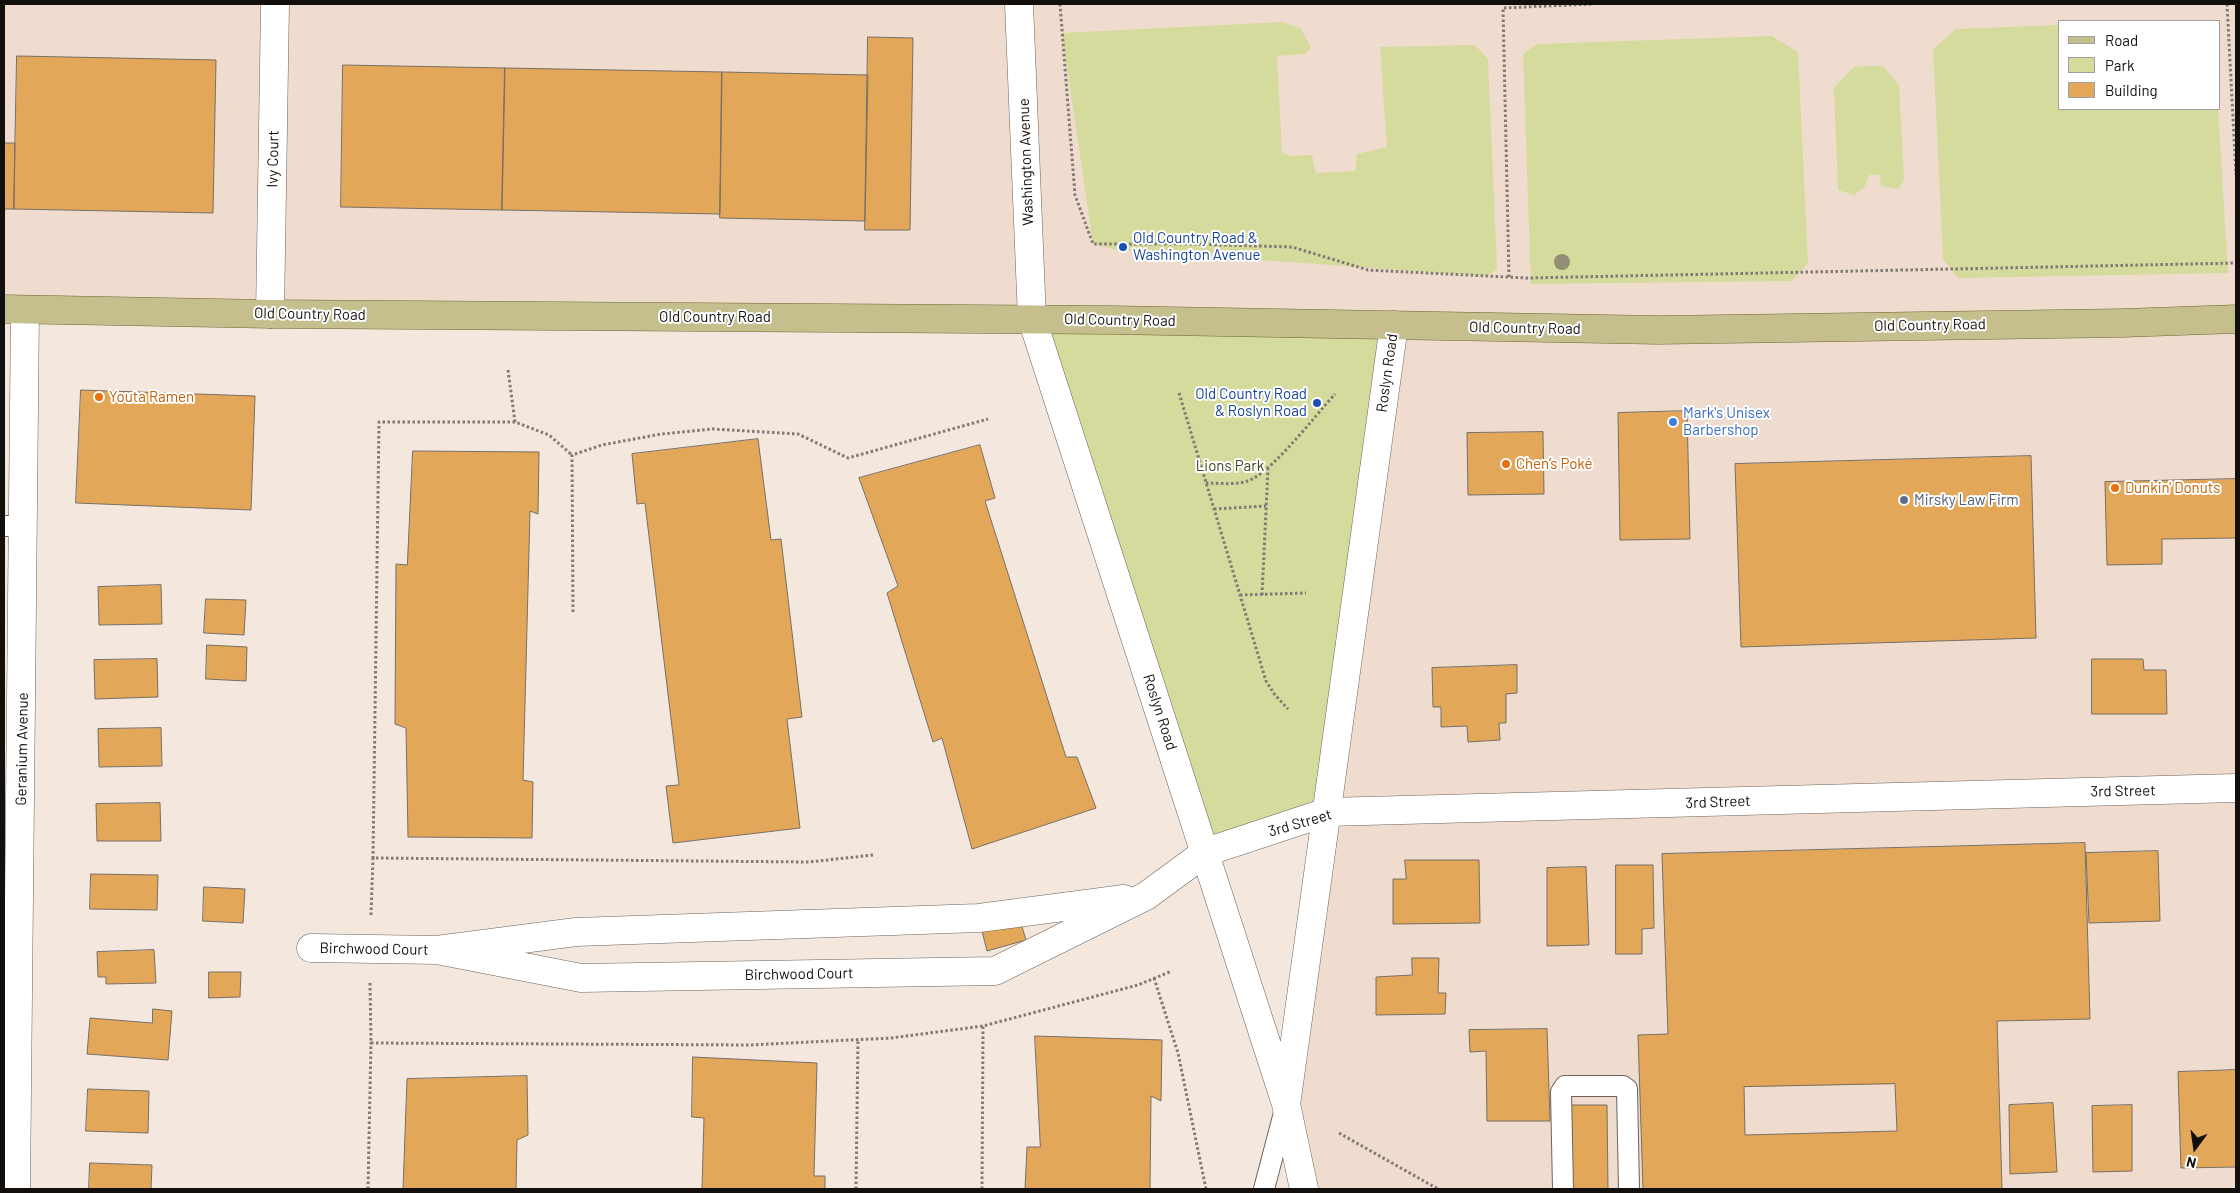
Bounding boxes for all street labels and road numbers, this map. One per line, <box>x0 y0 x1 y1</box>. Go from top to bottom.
street label: Washington Avenue <box>1015 98 1037 226</box>
street label: Ivy Court <box>264 130 282 188</box>
street label: Old Country Road <box>254 304 366 324</box>
street label: Old Country Road <box>659 308 771 326</box>
street label: Old Country Road <box>1064 310 1176 330</box>
street label: Old Country Road <box>1874 315 1986 335</box>
street label: Old Country Road <box>1469 318 1581 338</box>
street label: Roslyn Road <box>1373 333 1401 413</box>
street label: Roslyn Road <box>1139 672 1181 752</box>
street label: Geranium Avenue <box>12 692 32 806</box>
street label: 3rd Street <box>2090 781 2156 801</box>
street label: 3rd Street <box>1685 792 1751 812</box>
street label: 3rd Street <box>1266 805 1334 841</box>
street label: Birchwood Court <box>319 939 429 959</box>
street label: Birchwood Court <box>744 964 854 984</box>

